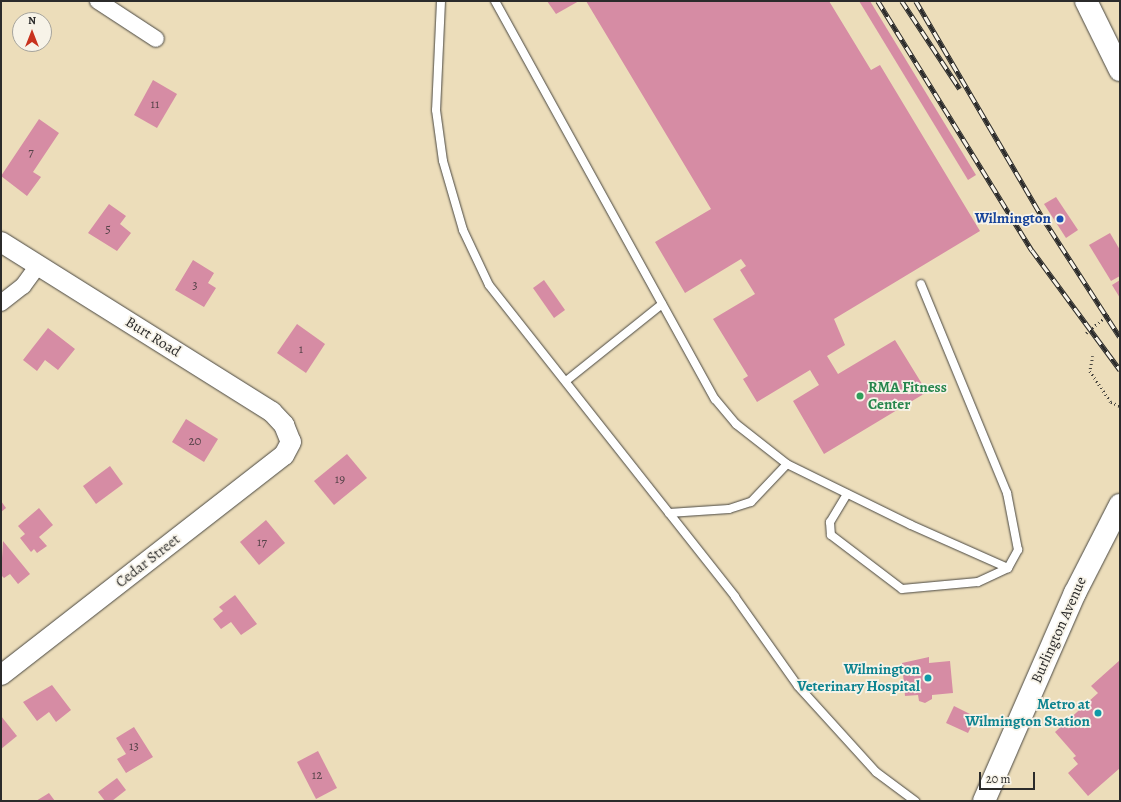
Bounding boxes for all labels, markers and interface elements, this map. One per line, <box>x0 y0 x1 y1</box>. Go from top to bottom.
north arrow <box>12 12 52 52</box>
text: N <box>28 13 36 28</box>
house number: 11 <box>151 96 159 112</box>
house number: 7 <box>28 144 34 160</box>
place label: Wilmington <box>975 210 1051 228</box>
marker: Wilmington <box>1054 213 1066 225</box>
house number: 5 <box>105 221 111 237</box>
house number: 3 <box>192 277 198 293</box>
street label: Burt Road <box>122 313 184 361</box>
house number: 1 <box>299 341 303 357</box>
place label: RMA Fitness Center <box>868 378 947 413</box>
marker: RMA Fitness Center <box>855 391 865 401</box>
house number: 20 <box>188 433 202 449</box>
house number: 19 <box>335 471 345 487</box>
street label: Cedar Street <box>112 530 184 592</box>
house number: 17 <box>257 534 267 550</box>
street label: Burlington Avenue <box>1027 574 1091 686</box>
place label: Wilmington Veterinary Hospital <box>797 660 920 695</box>
marker: Wilmington Veterinary Hospital <box>923 673 933 683</box>
place label: Metro at Wilmington Station <box>965 695 1090 730</box>
marker: Metro at Wilmington Station <box>1093 708 1103 718</box>
house number: 13 <box>129 738 139 754</box>
scale bar <box>981 764 1037 790</box>
house number: 12 <box>312 767 322 783</box>
text: 20 m <box>986 771 1010 787</box>

